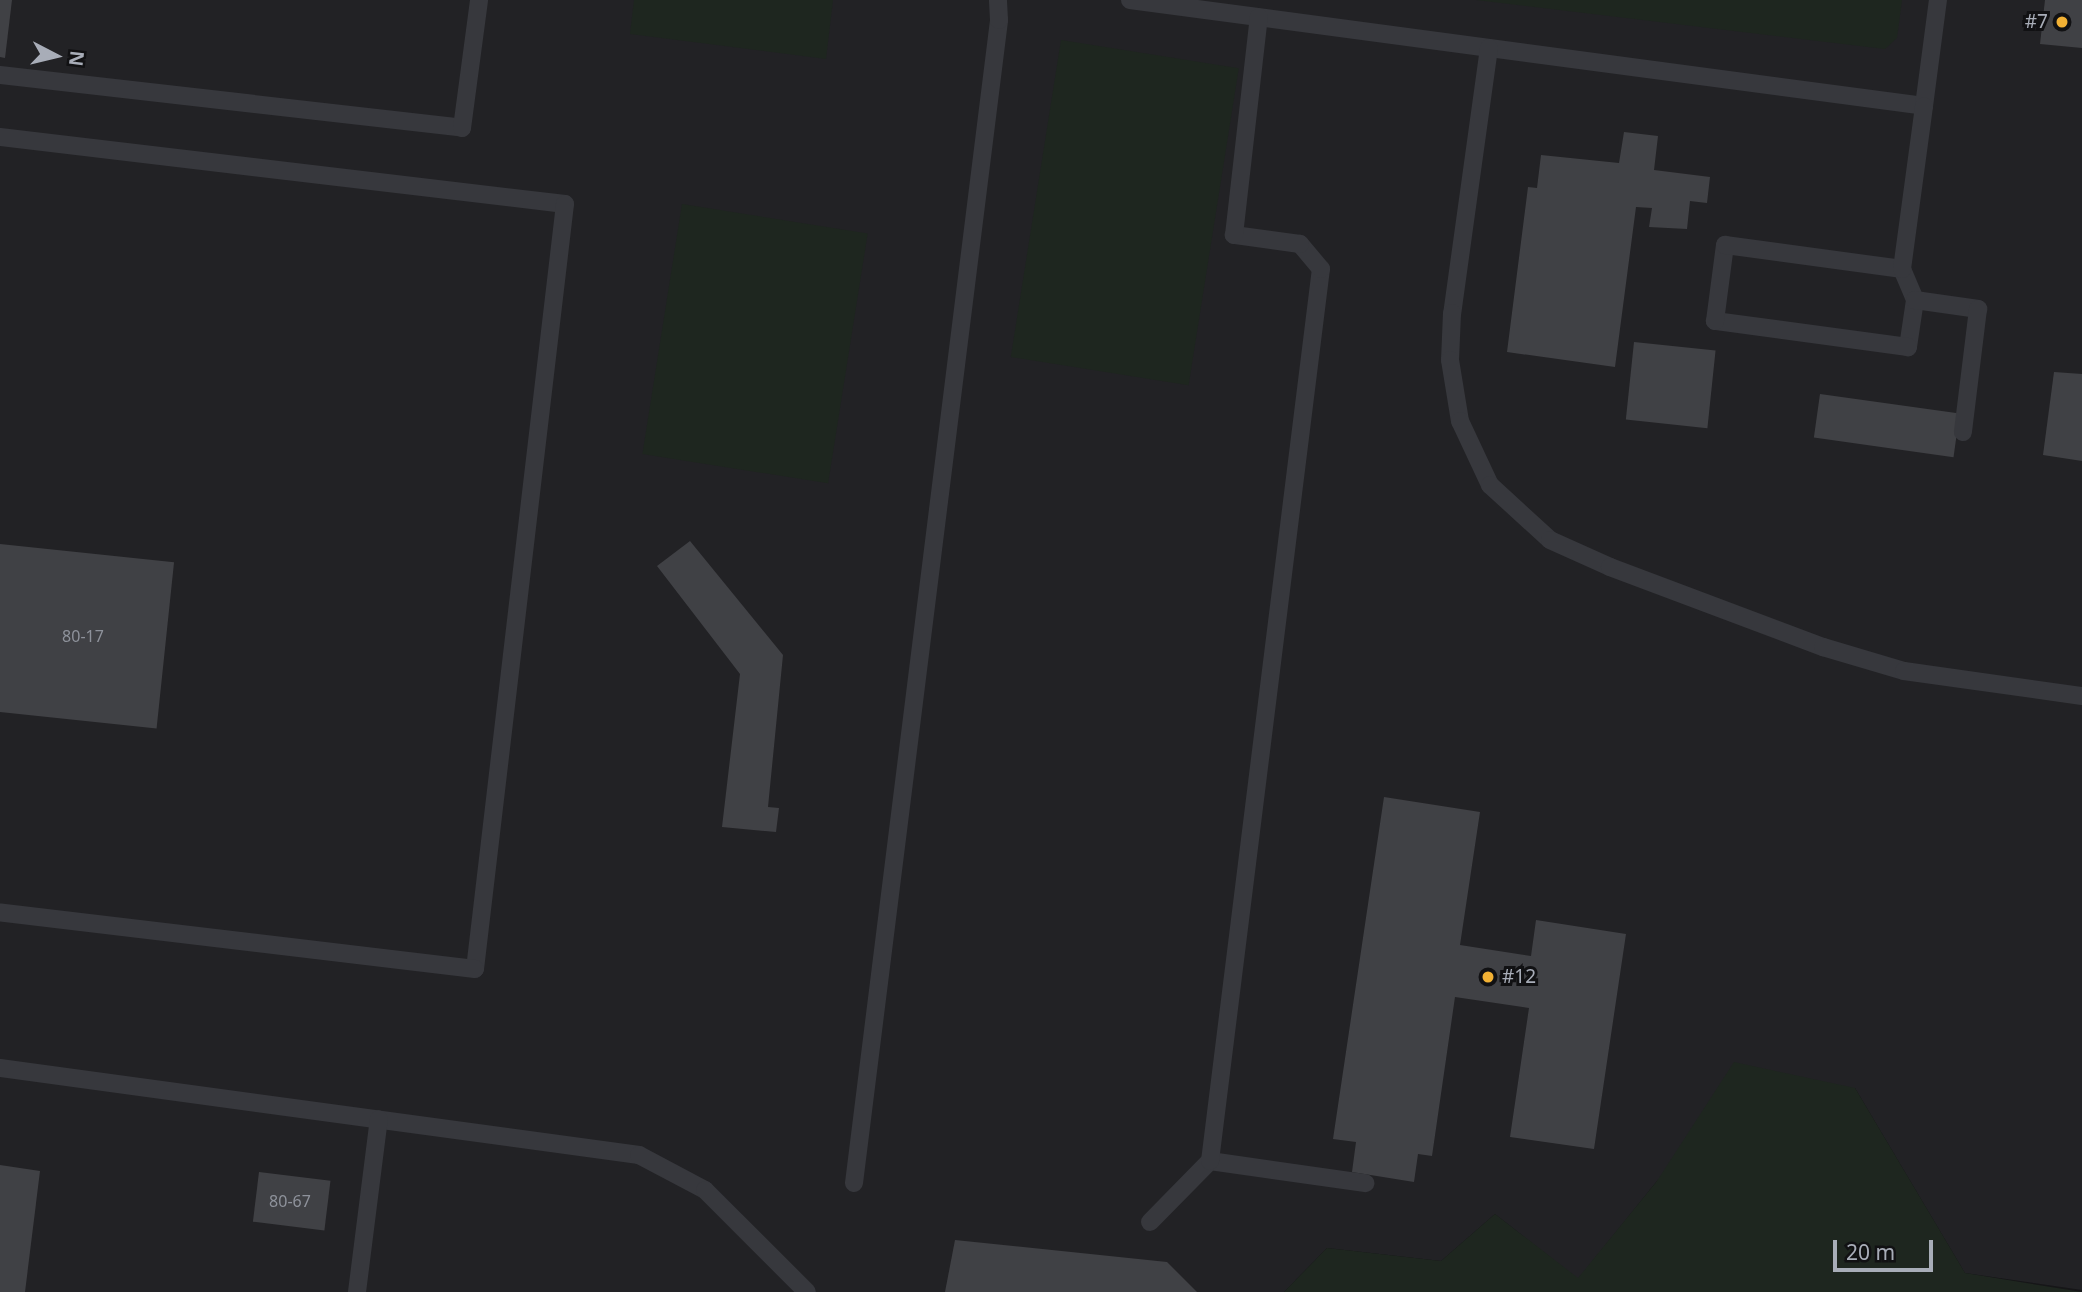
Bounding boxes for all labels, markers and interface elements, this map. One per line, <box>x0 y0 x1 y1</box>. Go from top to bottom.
place label: #7 <box>2025 11 2048 33</box>
marker: #7 <box>2054 14 2070 30</box>
north arrow <box>21 21 91 91</box>
text: N <box>63 49 91 68</box>
house number: 80-17 <box>62 626 104 646</box>
place label: #12 <box>1502 966 1536 988</box>
marker: #12 <box>1480 969 1496 985</box>
house number: 80-67 <box>269 1191 311 1211</box>
scale bar <box>1837 1226 1937 1270</box>
text: 20 m <box>1846 1238 1895 1266</box>

